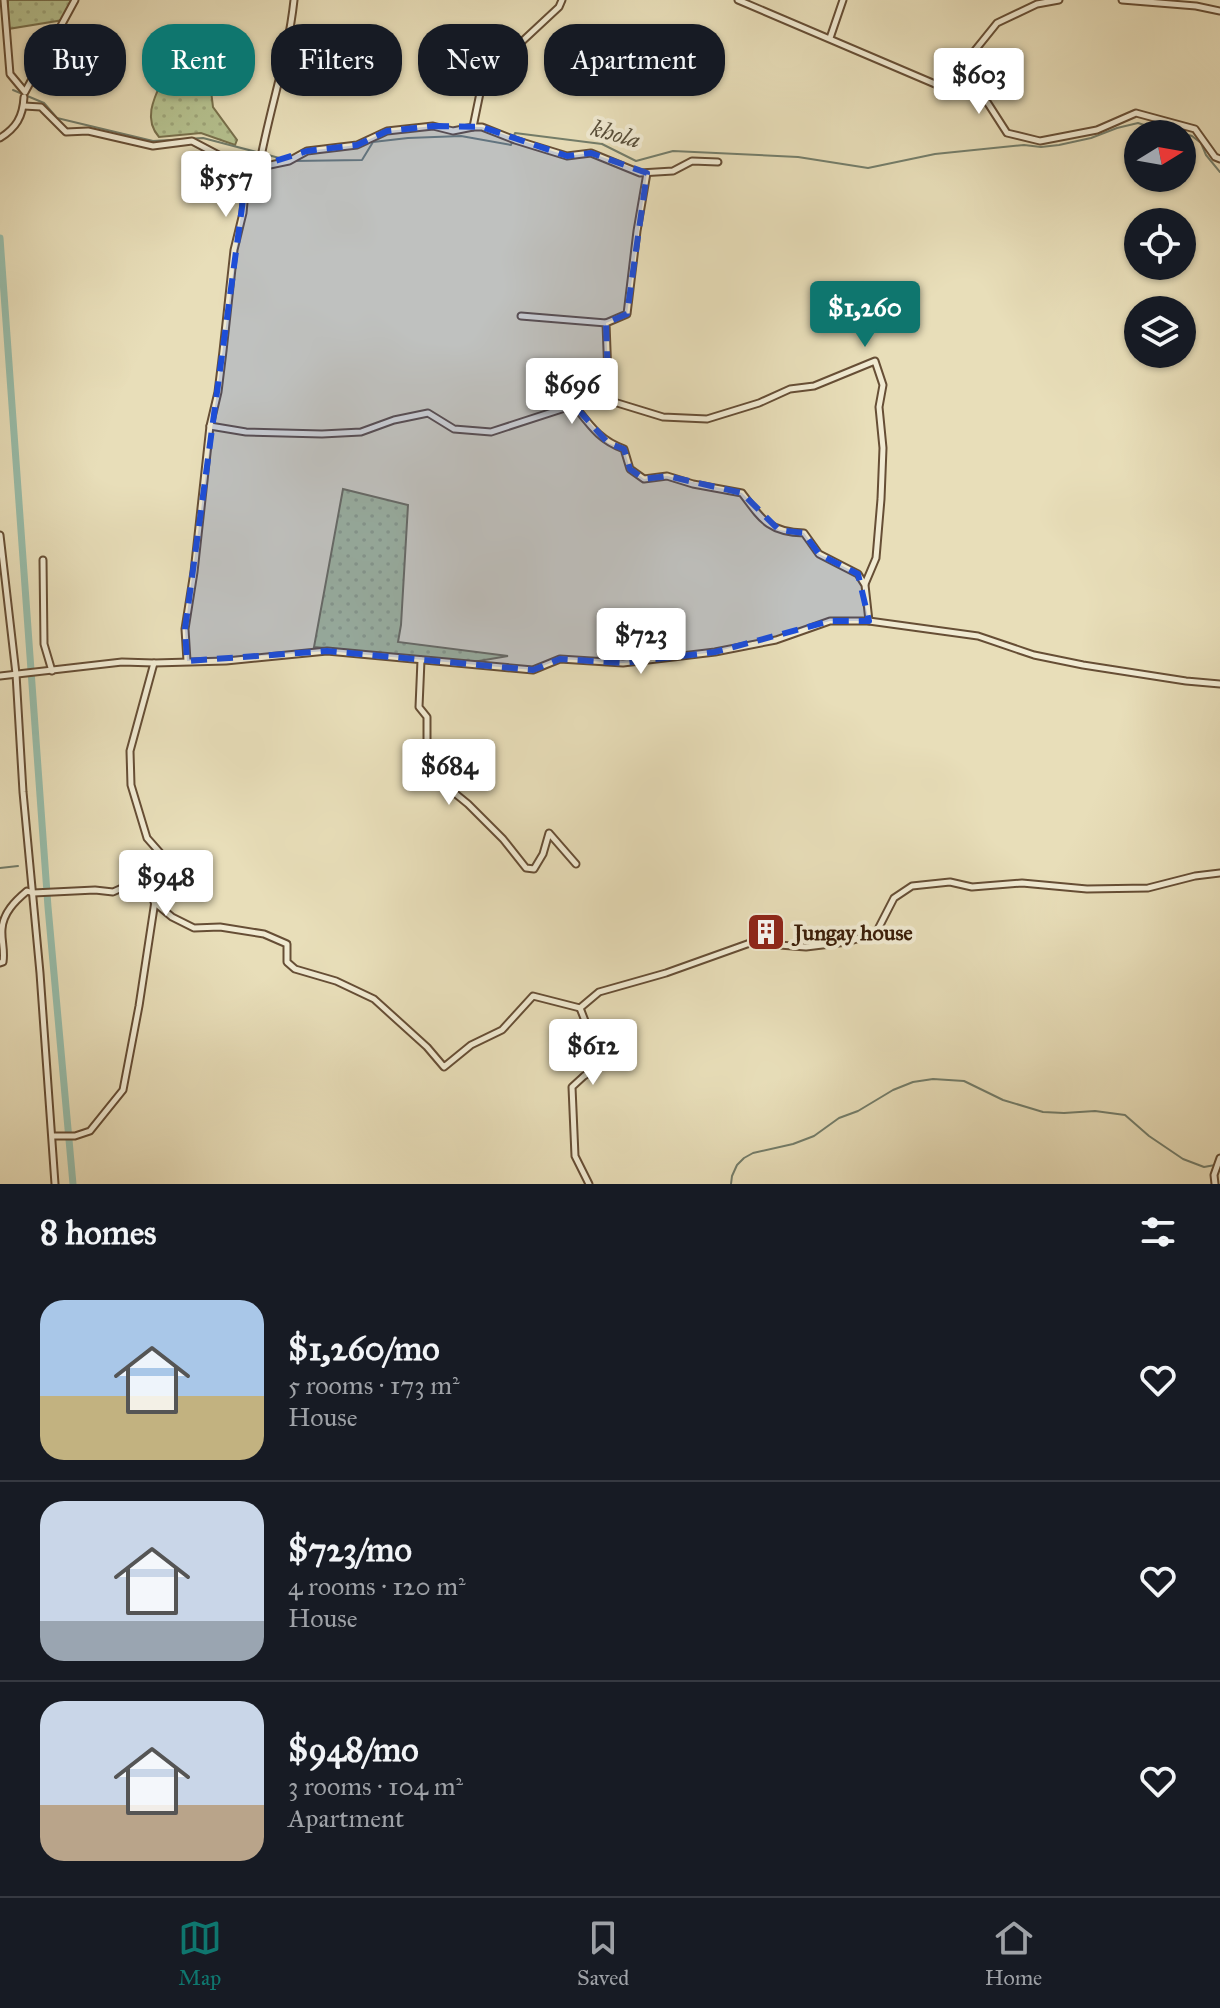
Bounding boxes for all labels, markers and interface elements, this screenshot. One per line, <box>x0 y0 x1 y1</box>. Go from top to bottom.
chip: Buy <box>24 24 126 96</box>
chip: Rent <box>142 24 255 96</box>
chip: Filters <box>271 24 402 96</box>
chip: New <box>418 24 528 96</box>
chip: Apartment <box>544 24 725 96</box>
pin: $603 <box>932 48 1026 116</box>
text: $603 <box>952 58 1006 90</box>
water label: khola <box>587 113 644 155</box>
north arrow <box>1124 120 1196 192</box>
map controls <box>1124 120 1196 368</box>
pin: $557 <box>179 151 273 219</box>
text: $557 <box>199 161 253 193</box>
button: locate <box>1124 208 1196 280</box>
pin: $1,260 <box>800 281 930 349</box>
text: $1,260 <box>828 291 902 323</box>
button: layers <box>1124 296 1196 368</box>
pin: $696 <box>525 358 619 426</box>
text: $696 <box>544 368 600 400</box>
pin: $723 <box>594 608 688 676</box>
text: $723 <box>615 618 667 650</box>
pin: $684 <box>402 739 496 807</box>
text: $684 <box>420 749 478 781</box>
pin: $948 <box>119 850 213 918</box>
text: $948 <box>137 860 195 892</box>
building icon: Jungay house <box>745 911 787 953</box>
place label: Jungay house <box>791 919 913 947</box>
pin: $612 <box>546 1019 640 1087</box>
text: $612 <box>567 1029 619 1061</box>
icon: filters <box>1136 1210 1180 1254</box>
text: 8 homes <box>40 1212 156 1253</box>
text: $1,260/mo <box>288 1328 440 1369</box>
icon: home <box>104 1332 200 1428</box>
icon: heart <box>1136 1358 1180 1402</box>
text: 5 rooms · 173 m² <box>288 1369 460 1401</box>
text: House <box>288 1401 358 1433</box>
text: $723/mo <box>288 1529 412 1570</box>
icon: home <box>104 1533 200 1629</box>
icon: heart <box>1136 1559 1180 1603</box>
text: 4 rooms · 120 m² <box>288 1570 466 1602</box>
text: House <box>288 1602 358 1634</box>
text: $948/mo <box>288 1729 419 1770</box>
icon: home <box>104 1733 200 1829</box>
icon: heart <box>1136 1759 1180 1803</box>
text: 3 rooms · 104 m² <box>288 1770 463 1802</box>
text: Apartment <box>288 1802 404 1834</box>
tab: Map <box>178 1916 222 1991</box>
tab: Saved <box>577 1916 629 1991</box>
tab: Home <box>985 1916 1042 1991</box>

